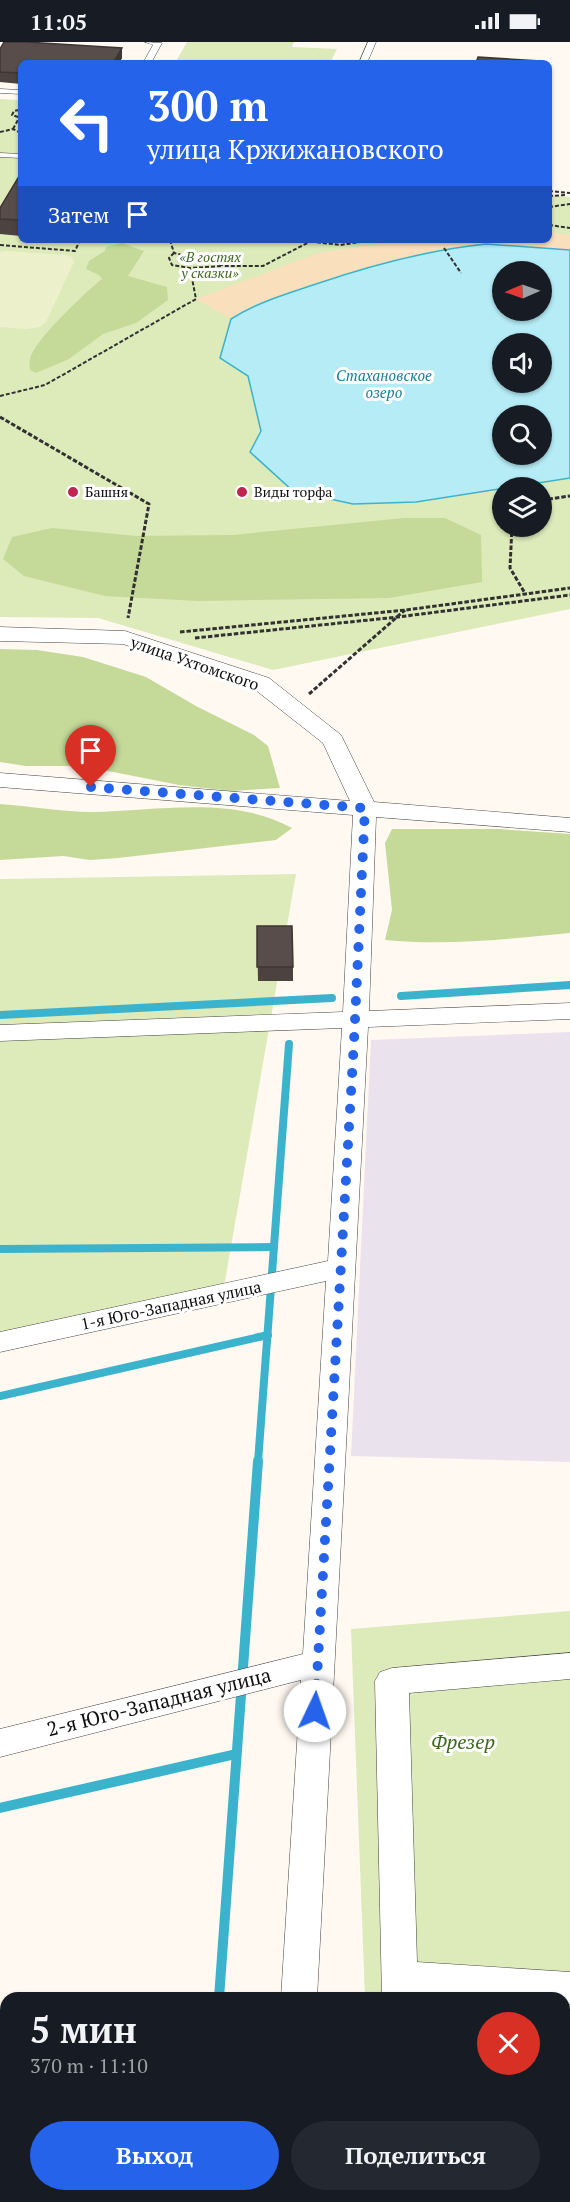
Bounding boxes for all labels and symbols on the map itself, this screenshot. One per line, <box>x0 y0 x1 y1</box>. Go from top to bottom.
park label: «В гостях у сказки» <box>179 247 241 282</box>
north arrow <box>492 261 552 321</box>
water label: Стахановское озеро <box>336 365 432 402</box>
place label: Башня <box>85 482 128 501</box>
place label: Виды торфа <box>254 482 332 501</box>
marker: Башня <box>66 485 80 499</box>
marker: Виды торфа <box>235 485 249 499</box>
street label: улица Ухтомского <box>127 630 262 695</box>
pin <box>65 725 116 787</box>
street label: 1-я Юго-Западная улица <box>79 1275 263 1335</box>
street label: 2-я Юго-Западная улица <box>44 1661 274 1742</box>
position arrow <box>283 1679 347 1743</box>
park label: Фрезер <box>431 1728 495 1755</box>

